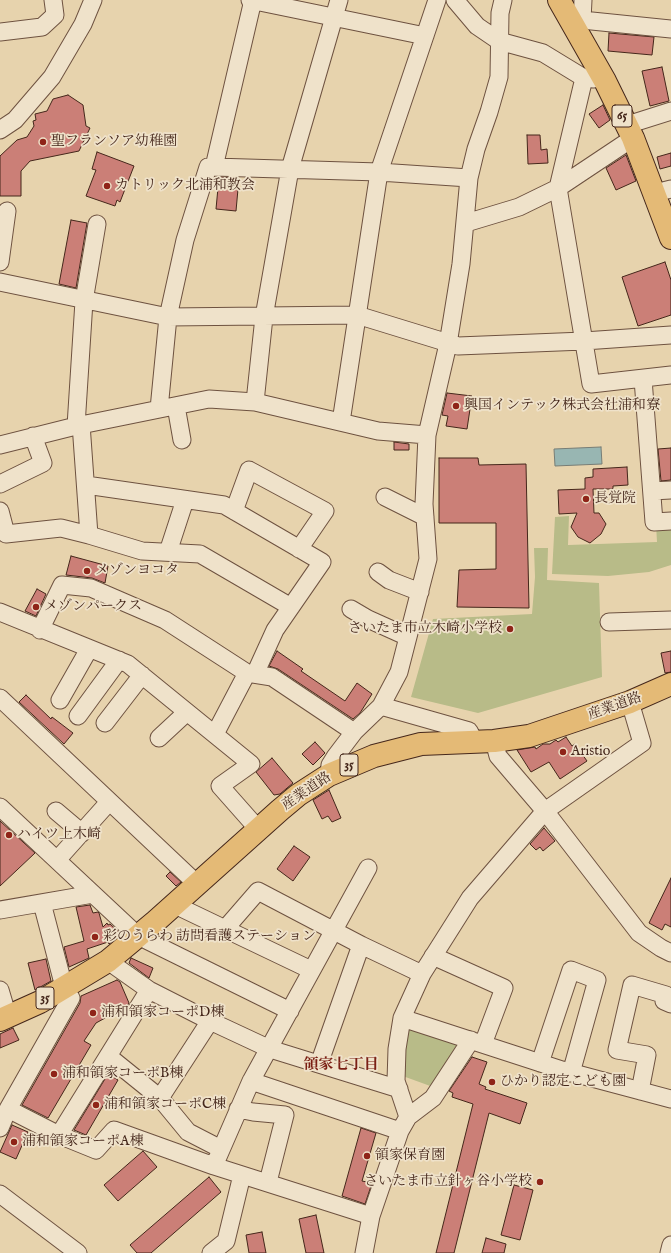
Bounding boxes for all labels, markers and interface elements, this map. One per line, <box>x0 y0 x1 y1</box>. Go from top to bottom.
road number: 65 <box>612 105 632 127</box>
place label: 聖フランソア幼稚園 <box>51 134 177 150</box>
marker: 聖フランソア幼稚園 <box>38 137 48 147</box>
place label: カトリック北浦和教会 <box>115 178 255 194</box>
marker: カトリック北浦和教会 <box>102 181 112 191</box>
place label: 興国インテック株式会社浦和寮 <box>464 398 660 414</box>
marker: 興国インテック株式会社浦和寮 <box>451 401 461 411</box>
place label: 長覚院 <box>594 491 636 507</box>
marker: 長覚院 <box>581 494 591 504</box>
place label: メゾンヨコタ <box>95 563 179 579</box>
marker: メゾンヨコタ <box>82 566 92 576</box>
place label: メゾンパークス <box>44 599 142 615</box>
marker: メゾンパークス <box>31 602 41 612</box>
place label: さいたま市立木崎小学校 <box>348 621 502 637</box>
marker: さいたま市立木崎小学校 <box>505 624 515 634</box>
street label: 産業道路 <box>586 690 644 724</box>
place label: Aristio <box>571 744 610 760</box>
marker: Aristio <box>558 747 568 757</box>
road number: 35 <box>340 754 358 776</box>
street label: 産業道路 <box>279 769 335 815</box>
place label: ハイツ上木崎 <box>17 827 101 843</box>
marker: ハイツ上木崎 <box>4 830 14 840</box>
place label: 彩のうらわ 訪問看護ステーション <box>103 929 316 945</box>
marker: 彩のうらわ 訪問看護ステーション <box>90 932 100 942</box>
road number: 35 <box>36 987 54 1009</box>
place label: 浦和領家コーポD棟 <box>101 1005 224 1021</box>
marker: 浦和領家コーポD棟 <box>88 1008 98 1018</box>
district label: 領家七丁目 <box>304 1057 378 1075</box>
place label: 浦和領家コーポB棟 <box>62 1066 183 1082</box>
marker: 浦和領家コーポB棟 <box>49 1069 59 1079</box>
place label: ひかり認定こども園 <box>500 1074 626 1090</box>
marker: ひかり認定こども園 <box>487 1077 497 1087</box>
place label: 浦和領家コーポC棟 <box>104 1097 226 1113</box>
marker: 浦和領家コーポC棟 <box>91 1100 101 1110</box>
place label: 浦和領家コーポA棟 <box>22 1134 143 1150</box>
marker: 浦和領家コーポA棟 <box>9 1137 19 1147</box>
place label: 領家保育園 <box>375 1148 445 1164</box>
marker: 領家保育園 <box>362 1151 372 1161</box>
place label: さいたま市立針ヶ谷小学校 <box>364 1174 532 1190</box>
marker: さいたま市立針ヶ谷小学校 <box>535 1177 545 1187</box>

